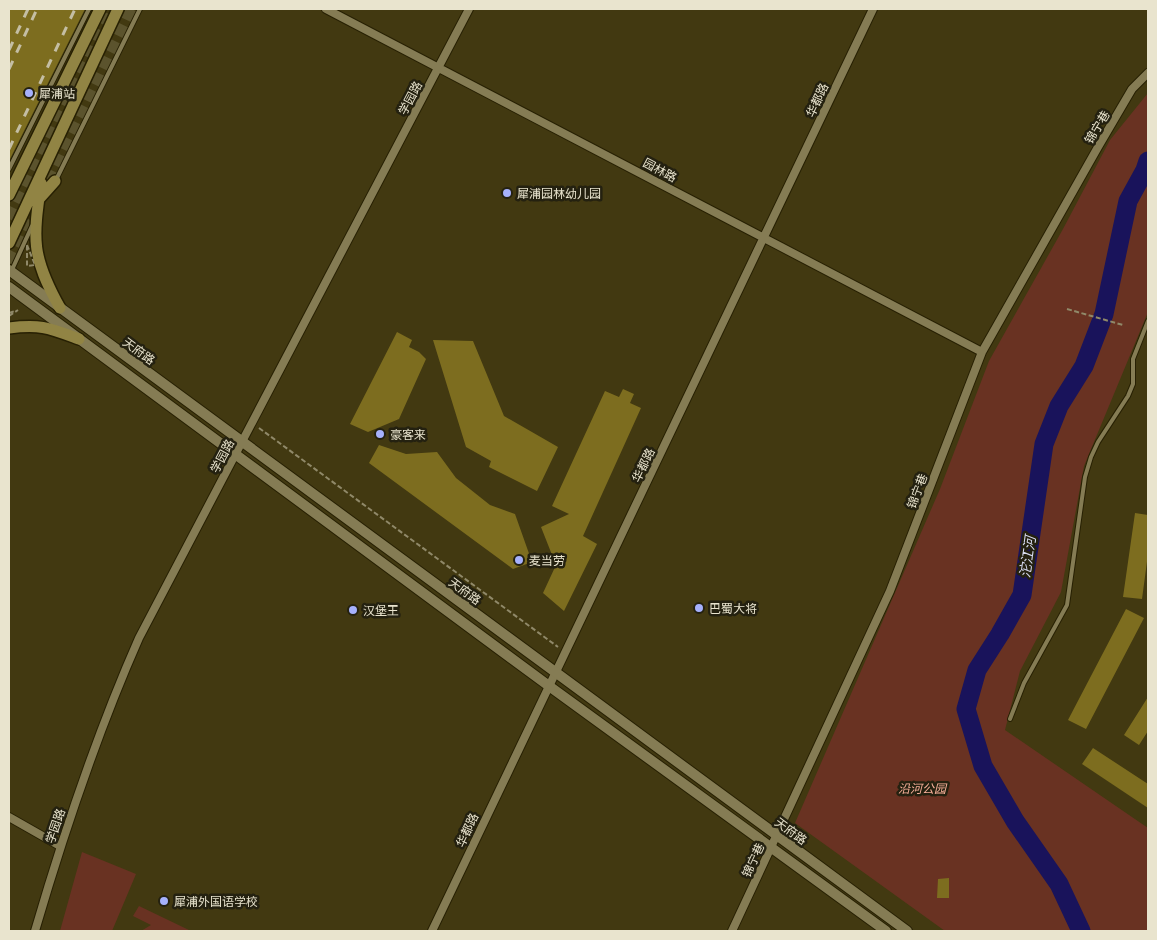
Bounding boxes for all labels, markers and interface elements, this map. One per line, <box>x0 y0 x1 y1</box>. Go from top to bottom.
street label: 学园路 <box>395 79 425 117</box>
street label: 华都路 <box>803 81 831 119</box>
place label: 犀浦站 <box>39 86 75 101</box>
marker: 犀浦站 <box>23 87 35 99</box>
street label: 锦宁巷 <box>1081 108 1113 146</box>
street label: 园林路 <box>641 155 679 185</box>
place label: 犀浦园林幼儿园 <box>517 186 601 201</box>
marker: 犀浦园林幼儿园 <box>501 187 513 199</box>
street label: 天府路 <box>120 334 158 368</box>
place label: 豪客来 <box>390 427 426 442</box>
marker: 豪客来 <box>374 428 386 440</box>
street label: 学园路 <box>207 437 237 475</box>
street label: 华都路 <box>628 446 658 484</box>
street label: 锦宁巷 <box>904 472 930 510</box>
water label: 沱江河 <box>1015 532 1040 579</box>
place label: 麦当劳 <box>529 553 565 568</box>
marker: 麦当劳 <box>513 554 525 566</box>
street label: 天府路 <box>446 574 484 608</box>
place label: 巴蜀大将 <box>709 601 757 616</box>
marker: 巴蜀大将 <box>693 602 705 614</box>
place label: 汉堡王 <box>363 603 399 618</box>
marker: 汉堡王 <box>347 604 359 616</box>
park label: 沿河公园 <box>898 781 948 796</box>
street label: 学园路 <box>42 807 68 845</box>
street label: 华都路 <box>453 811 481 849</box>
street label: 天府路 <box>772 814 810 848</box>
street label: 锦宁巷 <box>739 841 767 879</box>
place label: 犀浦外国语学校 <box>174 894 258 909</box>
marker: 犀浦外国语学校 <box>158 895 170 907</box>

